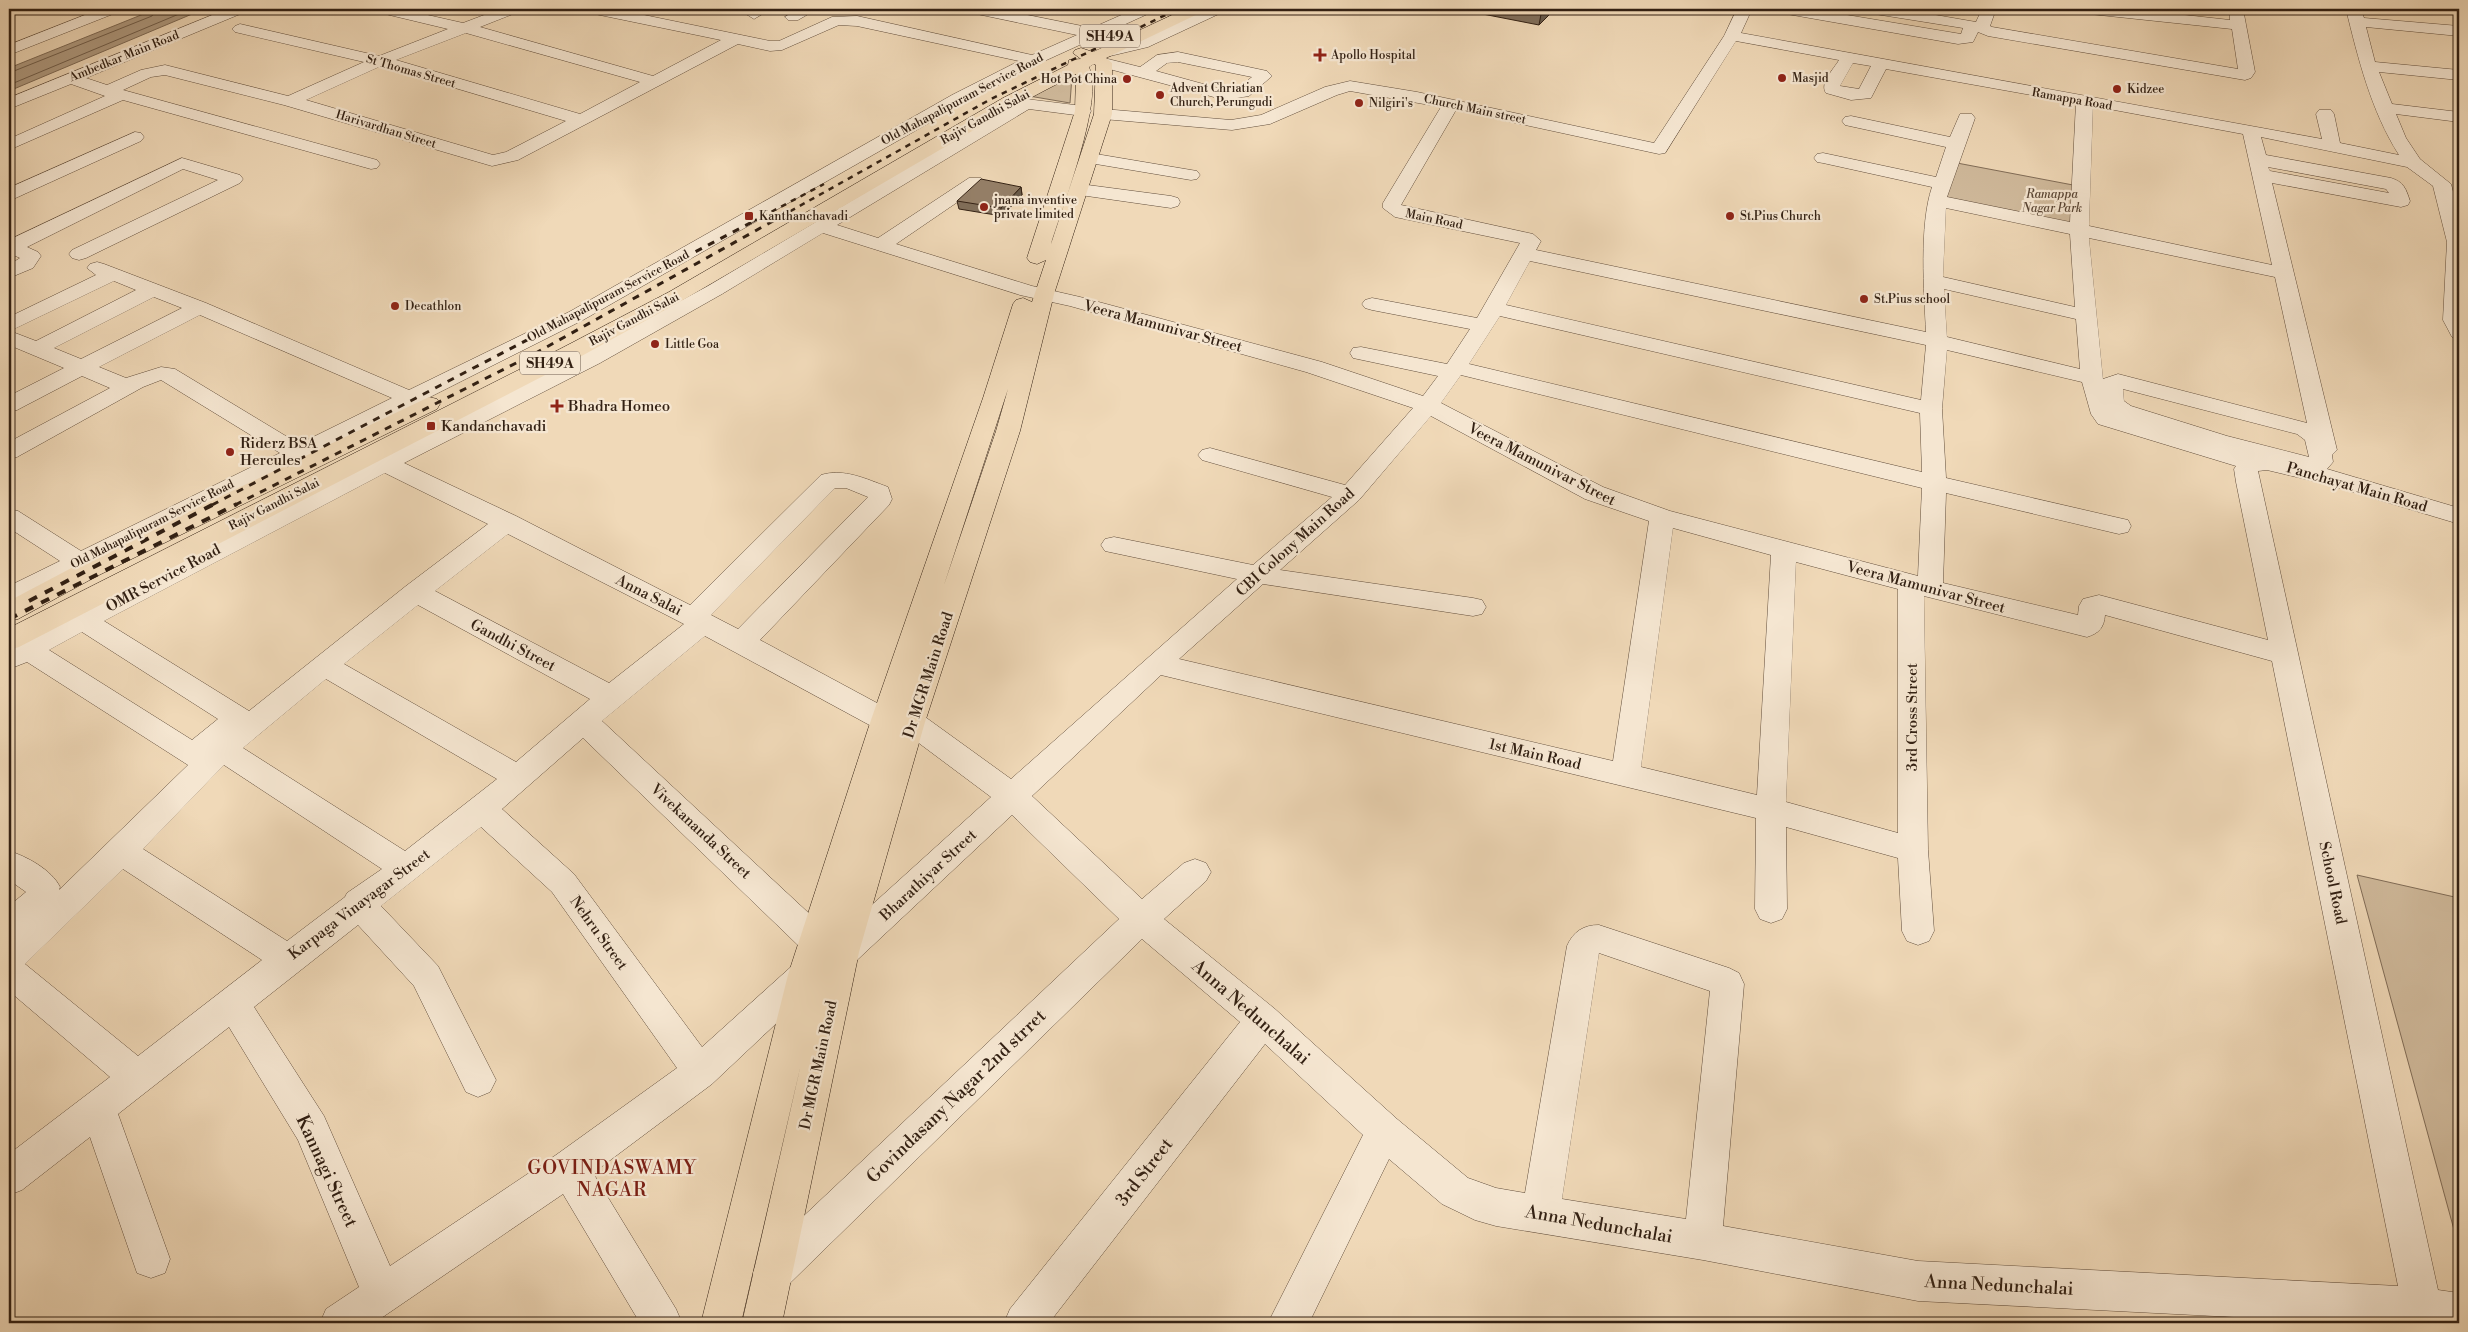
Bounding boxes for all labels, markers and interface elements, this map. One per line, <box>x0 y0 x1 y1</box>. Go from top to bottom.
road number: SH49A <box>1080 24 1140 48</box>
street label: Ambedkar Main Road <box>66 28 181 86</box>
marker: Apollo Hospital <box>1313 48 1327 62</box>
place label: Apollo Hospital <box>1330 48 1416 63</box>
street label: Old Mahapalipuram Service Road <box>879 50 1046 149</box>
street label: St Thomas Street <box>364 52 458 92</box>
place label: Masjid <box>1792 71 1829 86</box>
place label: Hot Pot China <box>1041 72 1118 87</box>
marker: Masjid <box>1776 72 1788 84</box>
marker: Hot Pot China <box>1121 73 1133 85</box>
place label: Advent Chriatian Church, Perungudi <box>1169 81 1273 110</box>
place label: Kidzee <box>2127 82 2164 97</box>
marker: Kidzee <box>2111 83 2123 95</box>
street label: Ramappa Road <box>2030 85 2114 114</box>
street label: Rajiv Gandhi Salai <box>938 87 1033 148</box>
marker: Advent Chriatian Church, Perungudi <box>1154 89 1166 101</box>
street label: Church Main street <box>1422 91 1528 128</box>
place label: Nilgiri's <box>1369 96 1413 111</box>
marker: Nilgiri's <box>1353 97 1365 109</box>
street label: Harivardhan Street <box>334 107 439 152</box>
park label: Ramappa Nagar Park <box>2021 187 2082 216</box>
place label: jnana inventive private limited <box>993 193 1077 222</box>
marker: jnana inventive private limited <box>978 201 990 213</box>
street label: Main Road <box>1404 206 1464 233</box>
place label: Kanthanchavadi <box>759 209 848 224</box>
place label: St.Pius Church <box>1740 209 1821 224</box>
marker: Kanthanchavadi <box>743 210 755 222</box>
marker: St.Pius Church <box>1724 210 1736 222</box>
street label: Old Mahapalipuram Service Road <box>525 247 692 346</box>
street label: Rajiv Gandhi Salai <box>587 289 682 350</box>
place label: St.Pius school <box>1874 292 1950 307</box>
marker: St.Pius school <box>1858 293 1870 305</box>
street label: Veera Mamunivar Street <box>1081 296 1245 357</box>
place label: Decathlon <box>405 299 462 314</box>
marker: Decathlon <box>389 300 401 312</box>
place label: Little Goa <box>665 337 720 352</box>
marker: Little Goa <box>649 338 661 350</box>
road number: SH49A <box>520 352 580 374</box>
place label: Bhadra Homeo <box>567 397 670 416</box>
marker: Bhadra Homeo <box>550 399 564 413</box>
place label: Kandanchavadi <box>441 417 547 436</box>
street label: Veera Mamunivar Street <box>1464 418 1620 510</box>
marker: Kandanchavadi <box>425 420 437 432</box>
place label: Riderz BSA Hercules <box>240 434 318 470</box>
marker: Riderz BSA Hercules <box>224 446 236 458</box>
street label: Panchayat Main Road <box>2284 458 2430 517</box>
street label: Rajiv Gandhi Salai <box>226 475 322 534</box>
street label: Old Mahapalipuram Service Road <box>68 476 237 572</box>
street label: CBI Colony Main Road <box>1232 484 1359 601</box>
street label: OMR Service Road <box>103 540 224 617</box>
street label: Veera Mamunivar Street <box>1844 557 2008 618</box>
street label: Anna Salai <box>611 570 685 620</box>
street label: Dr MGR Main Road <box>899 609 958 741</box>
street label: Gandhi Street <box>467 615 559 676</box>
street label: 3rd Cross Street <box>1903 662 1922 771</box>
street label: 1st Main Road <box>1487 735 1583 774</box>
street label: Vivekananda Street <box>646 779 756 883</box>
street label: Bharathiyar Street <box>875 825 981 926</box>
street label: School Road <box>2314 840 2351 927</box>
street label: Karpaga Vinayagar Street <box>285 845 434 964</box>
street label: Nehru Street <box>565 893 632 975</box>
street label: Anna Nedunchalai <box>1186 954 1315 1070</box>
street label: Dr MGR Main Road <box>796 998 842 1131</box>
street label: Govindasany Nagar 2nd strret <box>862 1004 1051 1188</box>
street label: Kannagi Street <box>290 1111 363 1232</box>
street label: 3rd Street <box>1111 1133 1179 1211</box>
district label: GOVINDASWAMY NAGAR <box>527 1156 697 1202</box>
street label: Anna Nedunchalai <box>1522 1200 1674 1249</box>
street label: Anna Nedunchalai <box>1923 1270 2074 1301</box>

